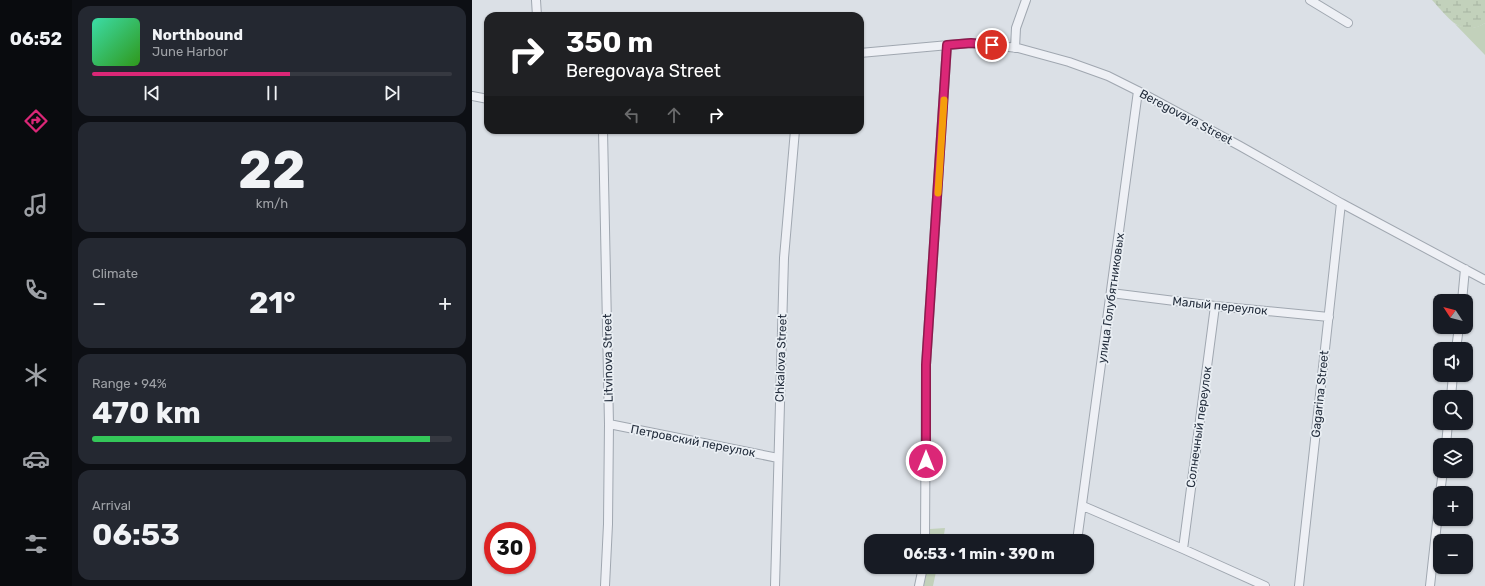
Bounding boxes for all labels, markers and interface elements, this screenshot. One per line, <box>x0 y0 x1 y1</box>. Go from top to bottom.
text: Northbound <box>152 26 243 44</box>
text: 350 m <box>566 26 653 59</box>
text: 06:52 <box>10 28 62 50</box>
icon: right <box>500 28 552 80</box>
pin <box>975 28 1009 62</box>
icon: arrive <box>981 34 1003 56</box>
text: June Harbor <box>152 44 228 59</box>
text: Beregovaya Street <box>566 60 721 82</box>
icon: previous <box>141 82 163 104</box>
icon: pause <box>261 82 283 104</box>
icon: next <box>381 82 403 104</box>
street label: Beregovaya Street <box>1137 87 1235 148</box>
icon: left <box>621 104 643 126</box>
icon: ahead <box>663 104 685 126</box>
icon: right <box>705 104 727 126</box>
icon: directions <box>22 107 50 135</box>
text: 22 <box>238 139 306 201</box>
icon: music <box>22 191 50 219</box>
text: km/h <box>256 196 288 211</box>
street label: улица Голубятниковых <box>1095 231 1127 364</box>
text: Climate <box>92 266 138 281</box>
icon: phone <box>22 276 50 304</box>
text: 21° <box>249 285 296 321</box>
text: − <box>92 290 106 317</box>
text: + <box>438 290 452 317</box>
street label: Малый переулок <box>1172 294 1269 318</box>
north arrow <box>1433 294 1473 334</box>
map controls <box>1433 294 1473 574</box>
street label: Litvinova Street <box>600 313 616 402</box>
street label: Chkalova Street <box>772 313 790 402</box>
button: sound <box>1433 342 1473 382</box>
street label: Gagarina Street <box>1308 349 1332 438</box>
icon: climate <box>22 361 50 389</box>
street label: Солнечный переулок <box>1184 365 1215 489</box>
text: Range · 94% <box>92 376 167 391</box>
button: search <box>1433 390 1473 430</box>
text: 470 km <box>92 395 201 431</box>
street label: Петровский переулок <box>629 422 757 460</box>
button: layers <box>1433 438 1473 478</box>
position arrow <box>905 440 947 482</box>
icon: car <box>22 445 50 473</box>
button: + <box>1433 486 1473 526</box>
text: Arrival <box>92 498 131 513</box>
text: 06:53 <box>92 517 180 553</box>
speed limit sign: 30 <box>484 522 536 574</box>
icon: filters <box>22 530 50 558</box>
button: − <box>1433 534 1473 574</box>
text: 06:53 · 1 min · 390 m <box>903 545 1055 563</box>

